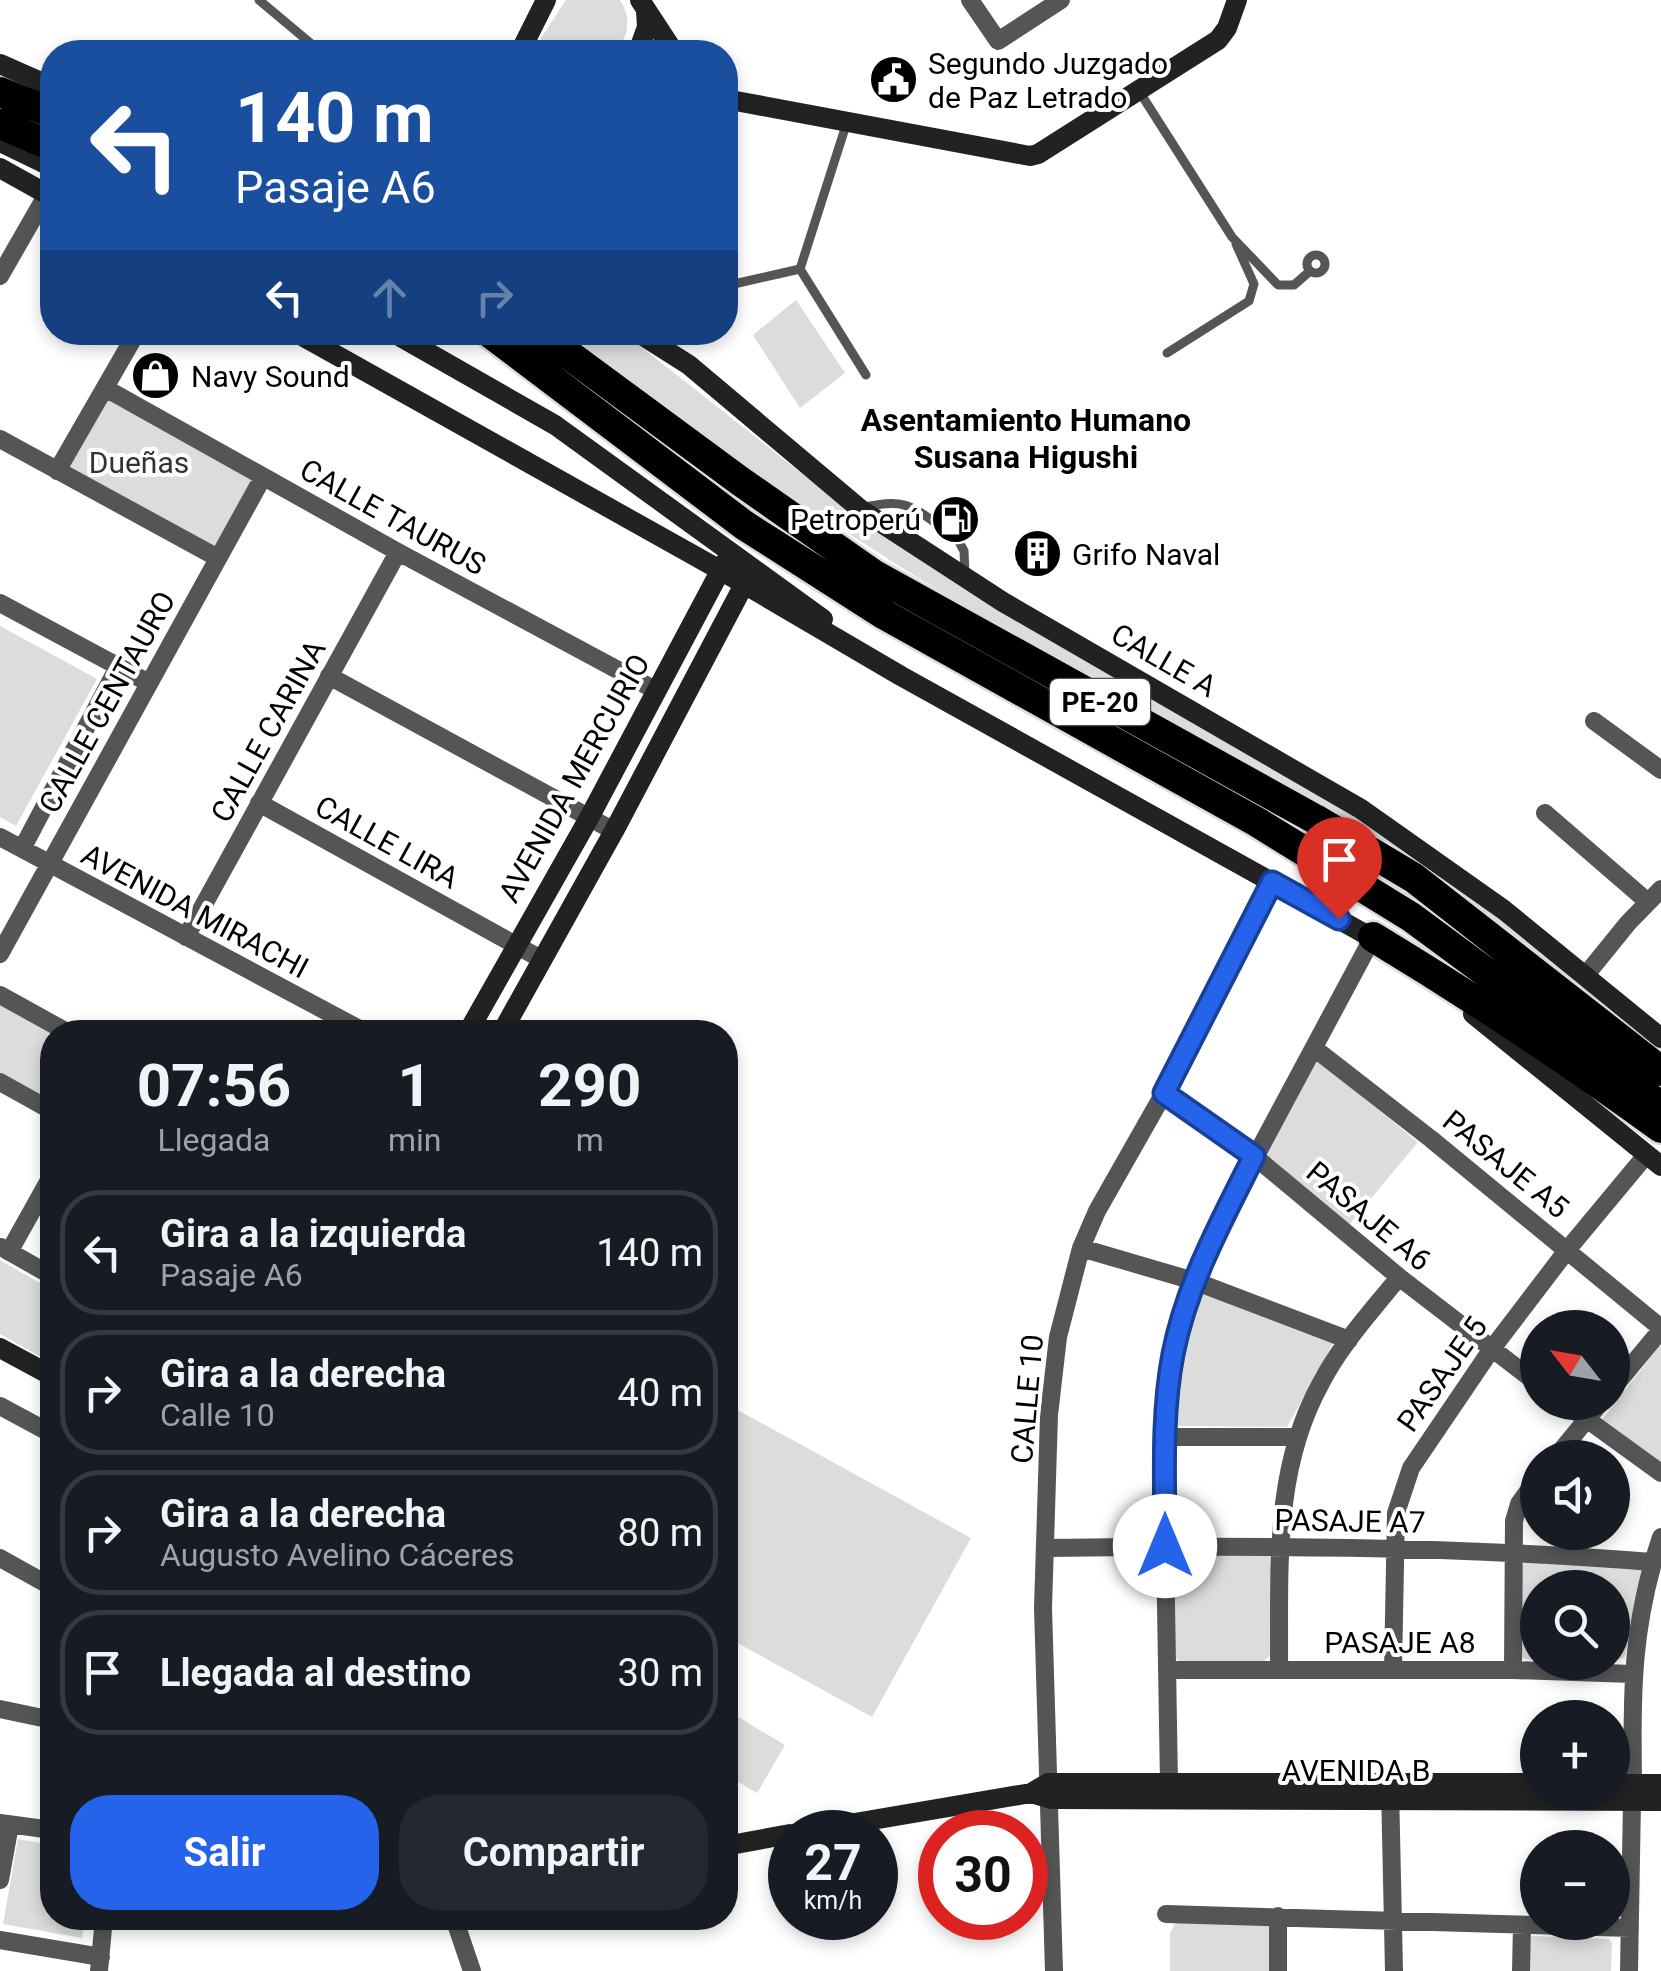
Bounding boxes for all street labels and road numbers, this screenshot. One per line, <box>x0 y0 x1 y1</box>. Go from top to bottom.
street label: CALLE TAURUS <box>294 452 492 582</box>
street label: CALLE CENTAURO <box>32 585 182 819</box>
street label: CALLE A <box>1105 616 1223 704</box>
street label: CALLE CARINA <box>204 633 333 828</box>
street label: AVENIDA MERCURIO <box>491 648 657 908</box>
road number: PE-20 <box>1050 679 1150 725</box>
street label: CALLE LIRA <box>309 788 465 896</box>
street label: AVENIDA MIRACHI <box>76 836 314 986</box>
street label: PASAJE A5 <box>1436 1103 1576 1225</box>
street label: PASAJE A6 <box>1300 1154 1438 1278</box>
street label: PASAJE 5 <box>1390 1310 1494 1438</box>
street label: CALLE 10 <box>1004 1333 1050 1465</box>
street label: PASAJE A7 <box>1274 1502 1426 1540</box>
street label: PASAJE A8 <box>1324 1625 1476 1660</box>
street label: AVENIDA B <box>1281 1753 1431 1788</box>

